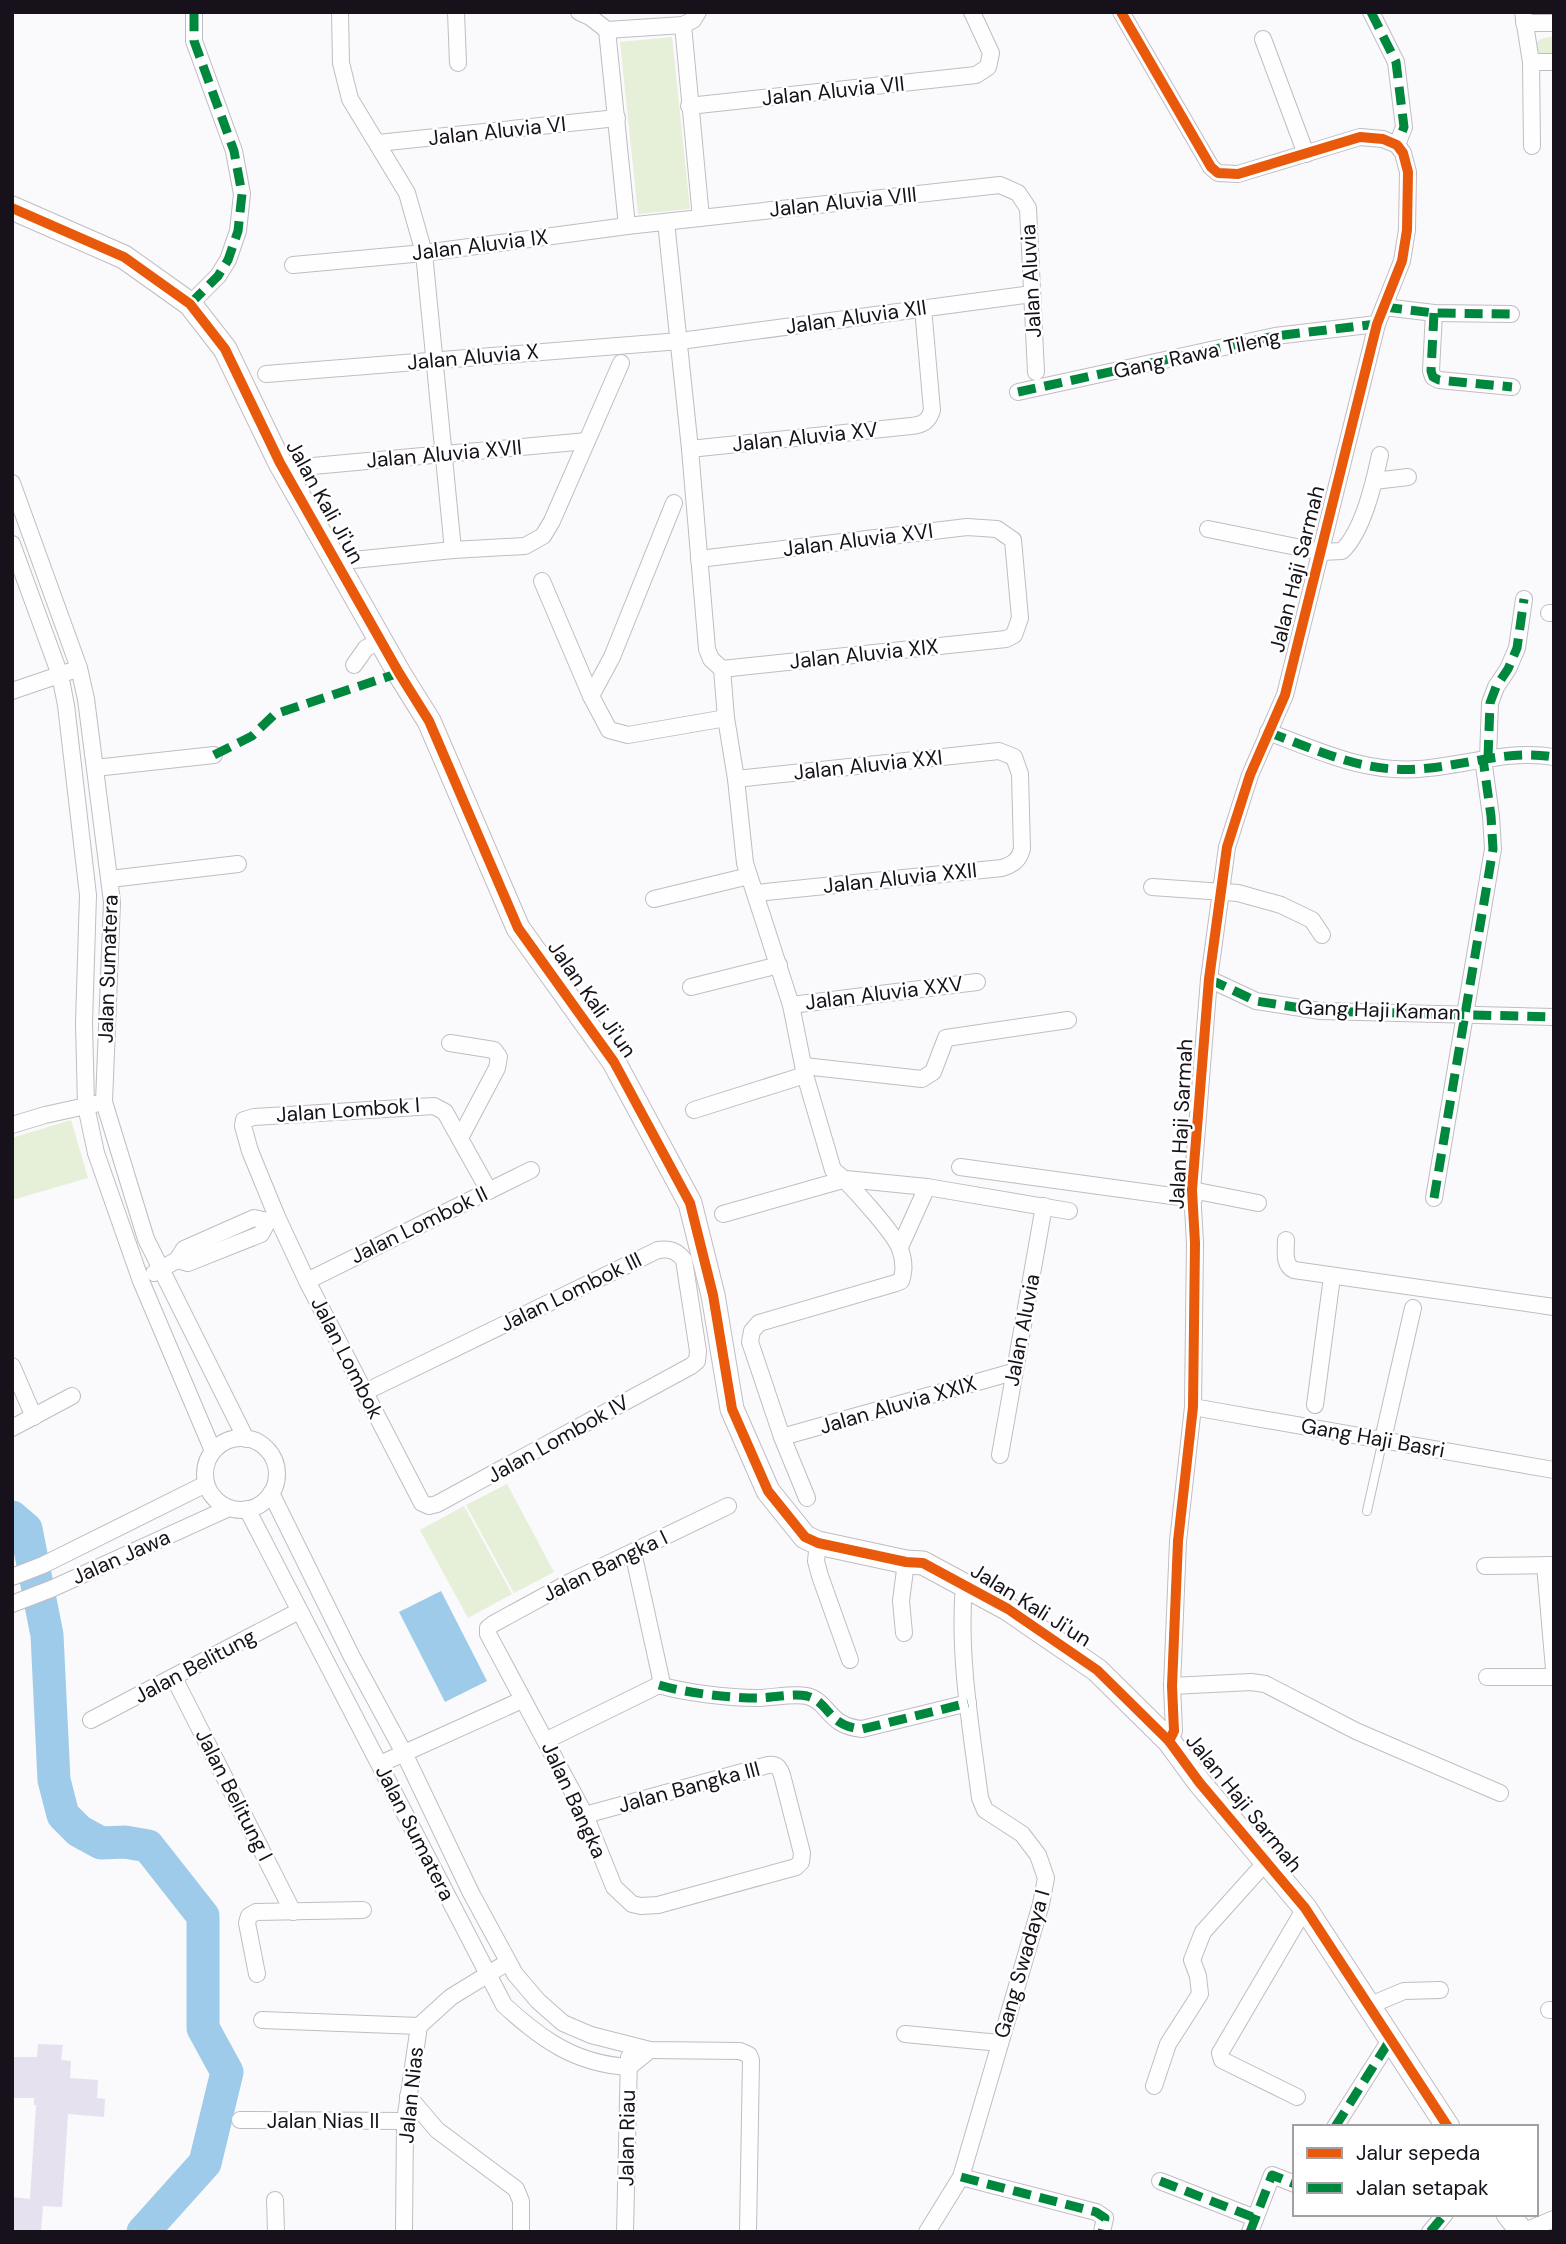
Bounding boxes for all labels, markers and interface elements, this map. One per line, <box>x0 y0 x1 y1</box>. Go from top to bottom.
street label: Jalan Aluvia VII <box>760 70 906 112</box>
street label: Jalan Aluvia VI <box>427 110 567 152</box>
street label: Jalan Aluvia VIII <box>768 180 918 224</box>
street label: Jalan Aluvia IX <box>410 223 550 267</box>
street label: Jalan Aluvia <box>1014 223 1048 339</box>
street label: Jalan Aluvia XII <box>784 293 928 341</box>
street label: Gang Rawa Tileng <box>1111 323 1283 385</box>
street label: Jalan Aluvia X <box>406 337 540 377</box>
street label: Jalan Aluvia XV <box>731 415 879 459</box>
street label: Jalan Aluvia XVII <box>365 433 523 475</box>
street label: Jalan Kali Ji'un <box>279 435 371 569</box>
street label: Jalan Haji Sarmah <box>1263 483 1331 655</box>
street label: Jalan Aluvia XVI <box>781 517 935 563</box>
street label: Jalan Aluvia XIX <box>788 632 940 676</box>
street label: Jalan Aluvia XXI <box>792 743 944 787</box>
street label: Jalan Aluvia XXII <box>822 856 978 900</box>
street label: Jalan Sumatera <box>91 894 125 1044</box>
street label: Jalan Kali Ji'un <box>541 935 643 1063</box>
street label: Jalan Aluvia XXV <box>803 969 965 1017</box>
street label: Gang Haji Kaman <box>1297 993 1461 1027</box>
street label: Jalan Haji Sarmah <box>1163 1038 1199 1210</box>
street label: Jalan Lombok I <box>275 1091 421 1129</box>
street label: Jalan Lombok II <box>346 1180 492 1270</box>
street label: Jalan Lombok III <box>496 1246 646 1338</box>
street label: Jalan Aluvia <box>997 1271 1047 1389</box>
street label: Jalan Lombok <box>304 1292 390 1424</box>
street label: Jalan Aluvia XXIX <box>816 1369 980 1441</box>
street label: Jalan Lombok IV <box>482 1388 634 1490</box>
street label: Gang Haji Basri <box>1299 1412 1447 1464</box>
street label: Jalan Jawa <box>68 1523 174 1591</box>
street label: Jalan Bangka I <box>538 1524 672 1608</box>
street label: Jalan Kali Ji'un <box>965 1557 1097 1653</box>
street label: Jalan Belitung <box>129 1622 261 1710</box>
street label: Jalan Belitung I <box>189 1724 279 1866</box>
street label: Jalan Haji Sarmah <box>1179 1728 1309 1878</box>
street label: Jalan Bangka <box>535 1737 613 1863</box>
street label: Jalan Bangka III <box>615 1755 763 1819</box>
street label: Jalan Sumatera <box>369 1760 461 1906</box>
street label: Gang Swadaya I <box>987 1887 1057 2041</box>
street label: Jalan Nias <box>392 2045 430 2145</box>
street label: Jalan Riau <box>612 2089 642 2187</box>
street label: Jalan Nias II <box>267 2107 379 2135</box>
legend <box>1293 2125 1538 2216</box>
text: Jalur sepeda <box>1356 2139 1480 2167</box>
text: Jalan setapak <box>1356 2174 1489 2202</box>

